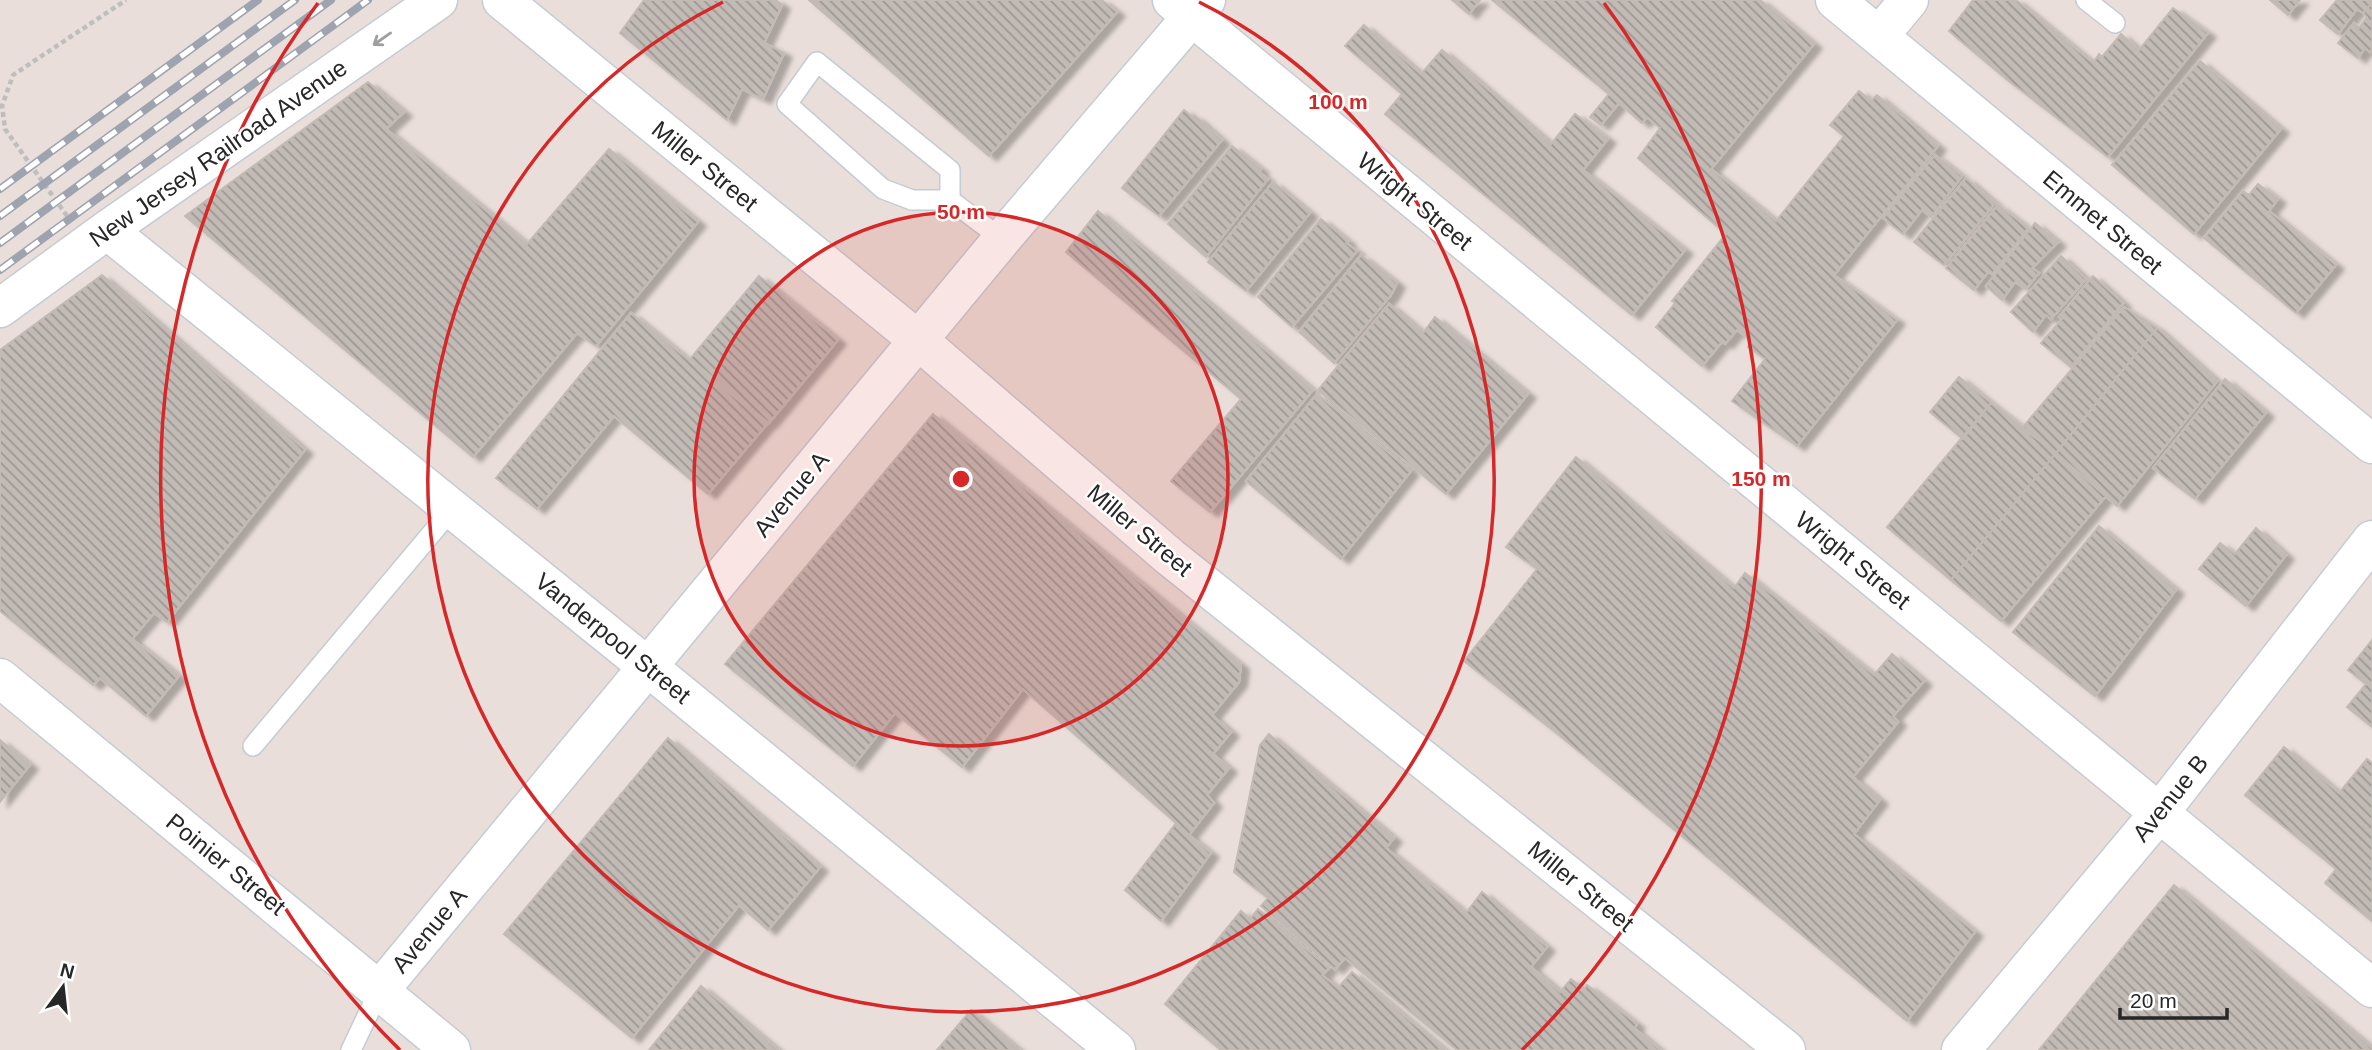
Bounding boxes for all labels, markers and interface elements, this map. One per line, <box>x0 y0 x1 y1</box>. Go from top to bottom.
one-way arrow <box>373 32 392 46</box>
street label: New Jersey Railroad Avenue <box>84 54 352 252</box>
text: 100 m <box>1308 90 1368 113</box>
street label: Miller Street <box>647 115 764 217</box>
street label: Wright Street <box>1352 147 1478 256</box>
street label: Emmet Street <box>2038 165 2168 280</box>
text: 50 m <box>937 200 985 223</box>
street label: Avenue A <box>748 446 834 542</box>
centre of rings <box>949 467 973 491</box>
text: 150 m <box>1731 467 1791 490</box>
street label: Miller Street <box>1082 479 1198 582</box>
street label: Wright Street <box>1790 506 1916 615</box>
street label: Vanderpool Street <box>530 567 696 709</box>
street label: Avenue B <box>2127 749 2213 847</box>
street label: Poinier Street <box>161 808 291 920</box>
street label: Miller Street <box>1523 835 1640 937</box>
street label: Avenue A <box>386 882 472 978</box>
north arrow <box>28 952 98 1022</box>
text: N <box>58 959 77 983</box>
scale bar <box>2120 976 2227 1020</box>
text: 20 m <box>2130 989 2177 1012</box>

